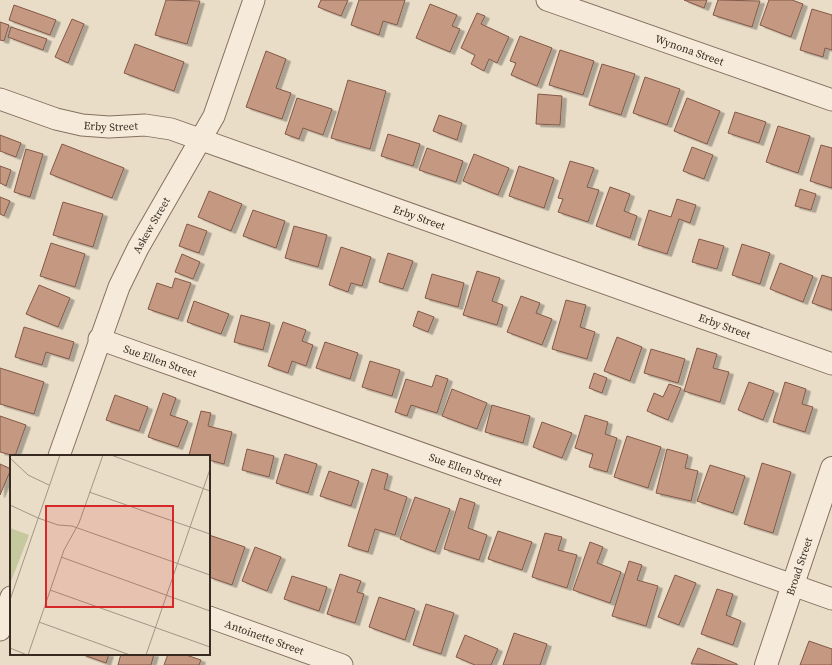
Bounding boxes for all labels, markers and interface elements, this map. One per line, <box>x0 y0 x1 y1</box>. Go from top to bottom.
street label: Wynona Street <box>653 31 726 70</box>
street label: Erby Street <box>83 118 139 135</box>
street label: Askew Street <box>129 194 174 256</box>
street label: Erby Street <box>391 202 447 234</box>
street label: Erby Street <box>696 310 753 343</box>
street label: Sue Ellen Street <box>121 341 199 381</box>
street label: Sue Ellen Street <box>427 450 504 490</box>
inset map <box>10 455 210 655</box>
street label: Broad Street <box>783 535 816 598</box>
street label: Antoinette Street <box>223 616 306 659</box>

